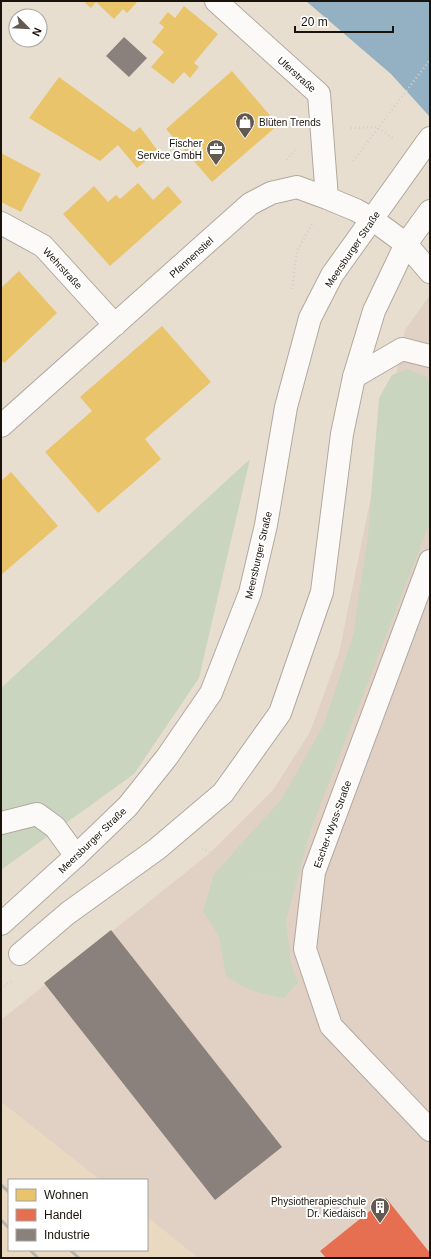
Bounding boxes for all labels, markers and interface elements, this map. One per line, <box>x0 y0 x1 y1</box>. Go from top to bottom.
north arrow <box>8 8 48 48</box>
scale bar <box>295 8 393 34</box>
text: 20 m <box>301 15 328 29</box>
text: N <box>30 26 44 38</box>
street label: Uferstraße <box>275 54 318 95</box>
shop icon: Blüten Trends <box>234 111 256 139</box>
place label: Blüten Trends <box>259 117 321 128</box>
place label: Fischer Service GmbH <box>137 138 203 161</box>
office icon: Fischer Service GmbH <box>205 138 227 166</box>
street label: Meersburger Straße <box>323 209 382 289</box>
street label: Pfannenstiel <box>167 235 215 280</box>
street label: Wehrstraße <box>41 246 85 291</box>
street label: Meersburger Straße <box>243 510 274 600</box>
street label: Escher-Wyss-Straße <box>312 779 354 869</box>
street label: Meersburger Straße <box>56 805 129 875</box>
legend <box>8 1179 148 1251</box>
text: Wohnen <box>44 1188 88 1202</box>
place label: Physiotherapieschule Dr. Kiedaisch <box>271 1196 366 1219</box>
building icon: Physiotherapieschule Dr. Kiedaisch <box>369 1196 391 1224</box>
text: Handel <box>44 1208 82 1222</box>
text: Industrie <box>44 1228 90 1242</box>

